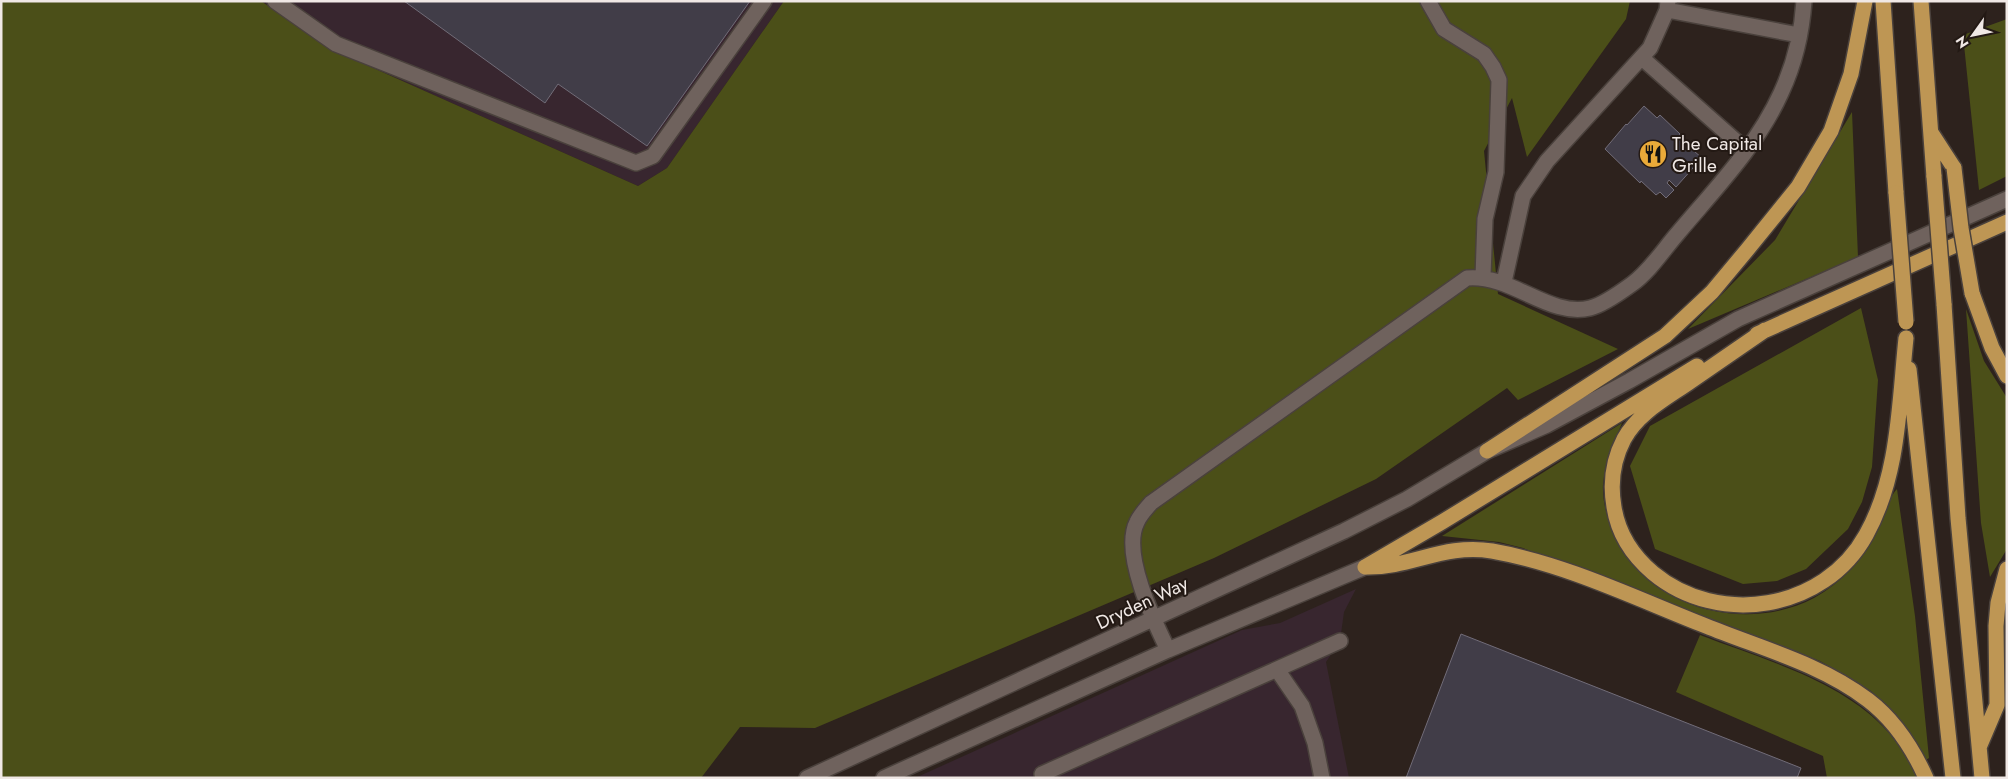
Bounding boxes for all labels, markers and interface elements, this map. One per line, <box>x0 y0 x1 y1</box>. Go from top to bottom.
north arrow <box>1948 10 1998 60</box>
text: N <box>1951 32 1974 52</box>
place label: The Capital Grille <box>1672 130 1762 179</box>
restaurant icon: The Capital Grille <box>1638 139 1668 169</box>
street label: Dryden Way <box>1091 570 1193 636</box>

